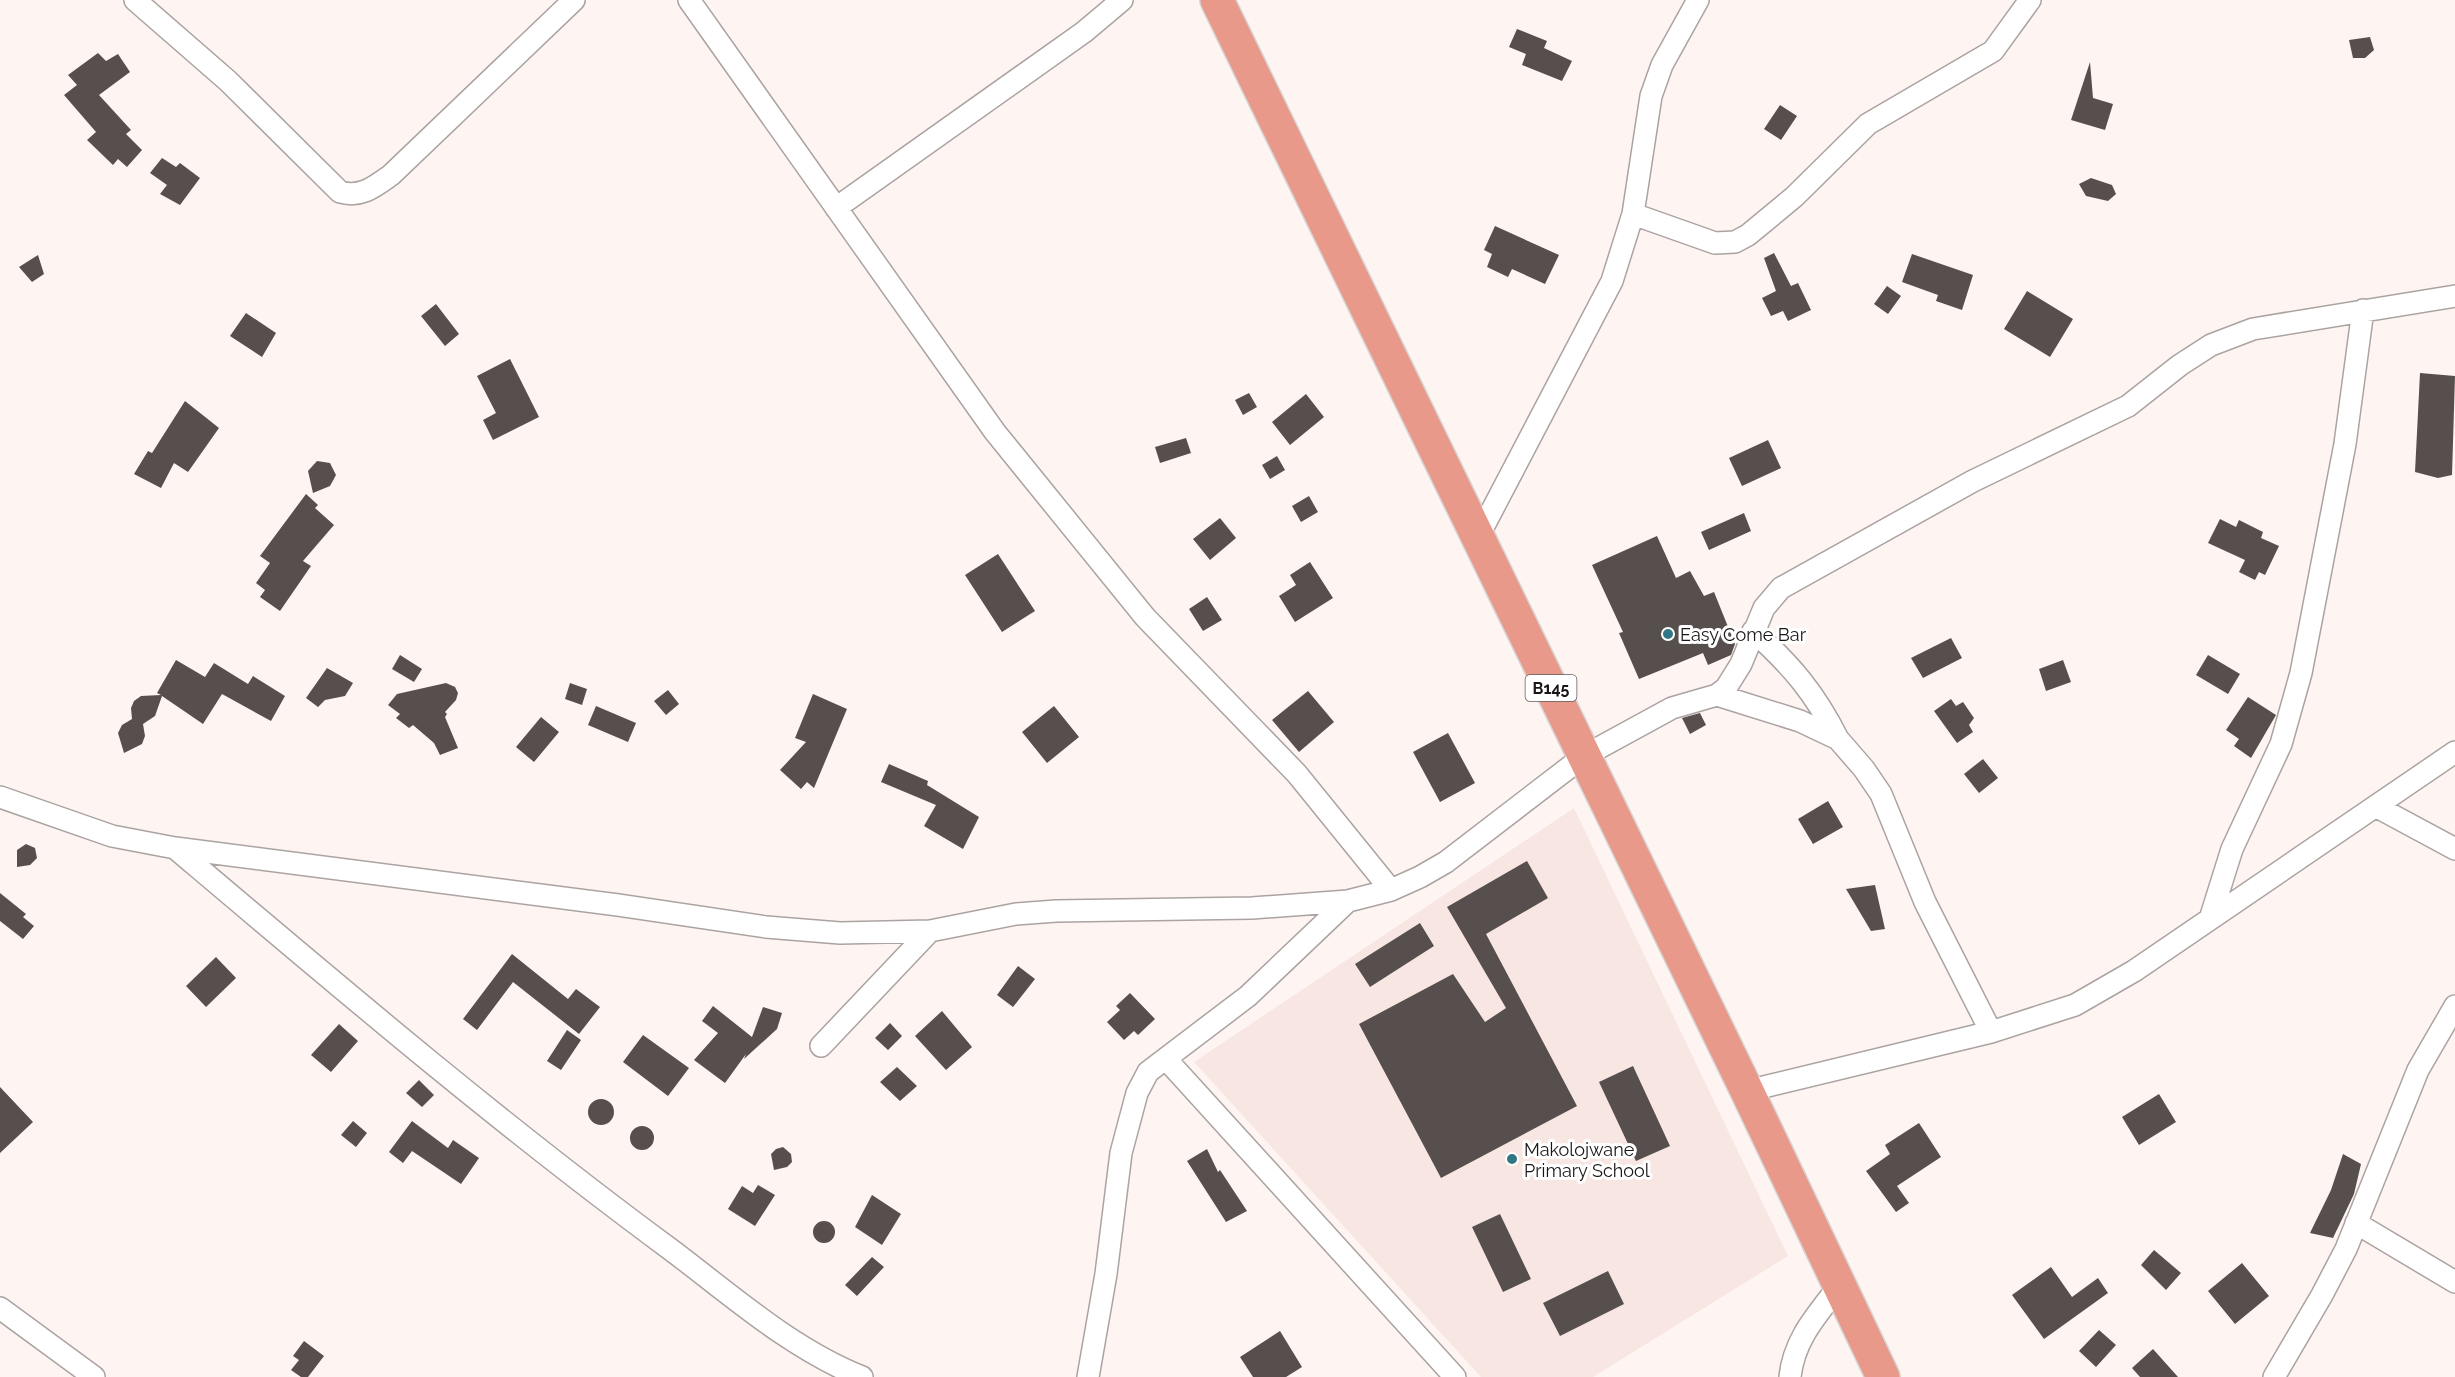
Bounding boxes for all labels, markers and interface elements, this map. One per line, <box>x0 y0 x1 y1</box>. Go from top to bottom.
place label: Easy Come Bar <box>1680 624 1807 645</box>
marker: Easy Come Bar <box>1661 627 1675 641</box>
road number: B145 <box>1526 675 1576 701</box>
place label: Makolojwane Primary School <box>1524 1139 1650 1181</box>
marker: Makolojwane Primary School <box>1505 1152 1519 1166</box>

